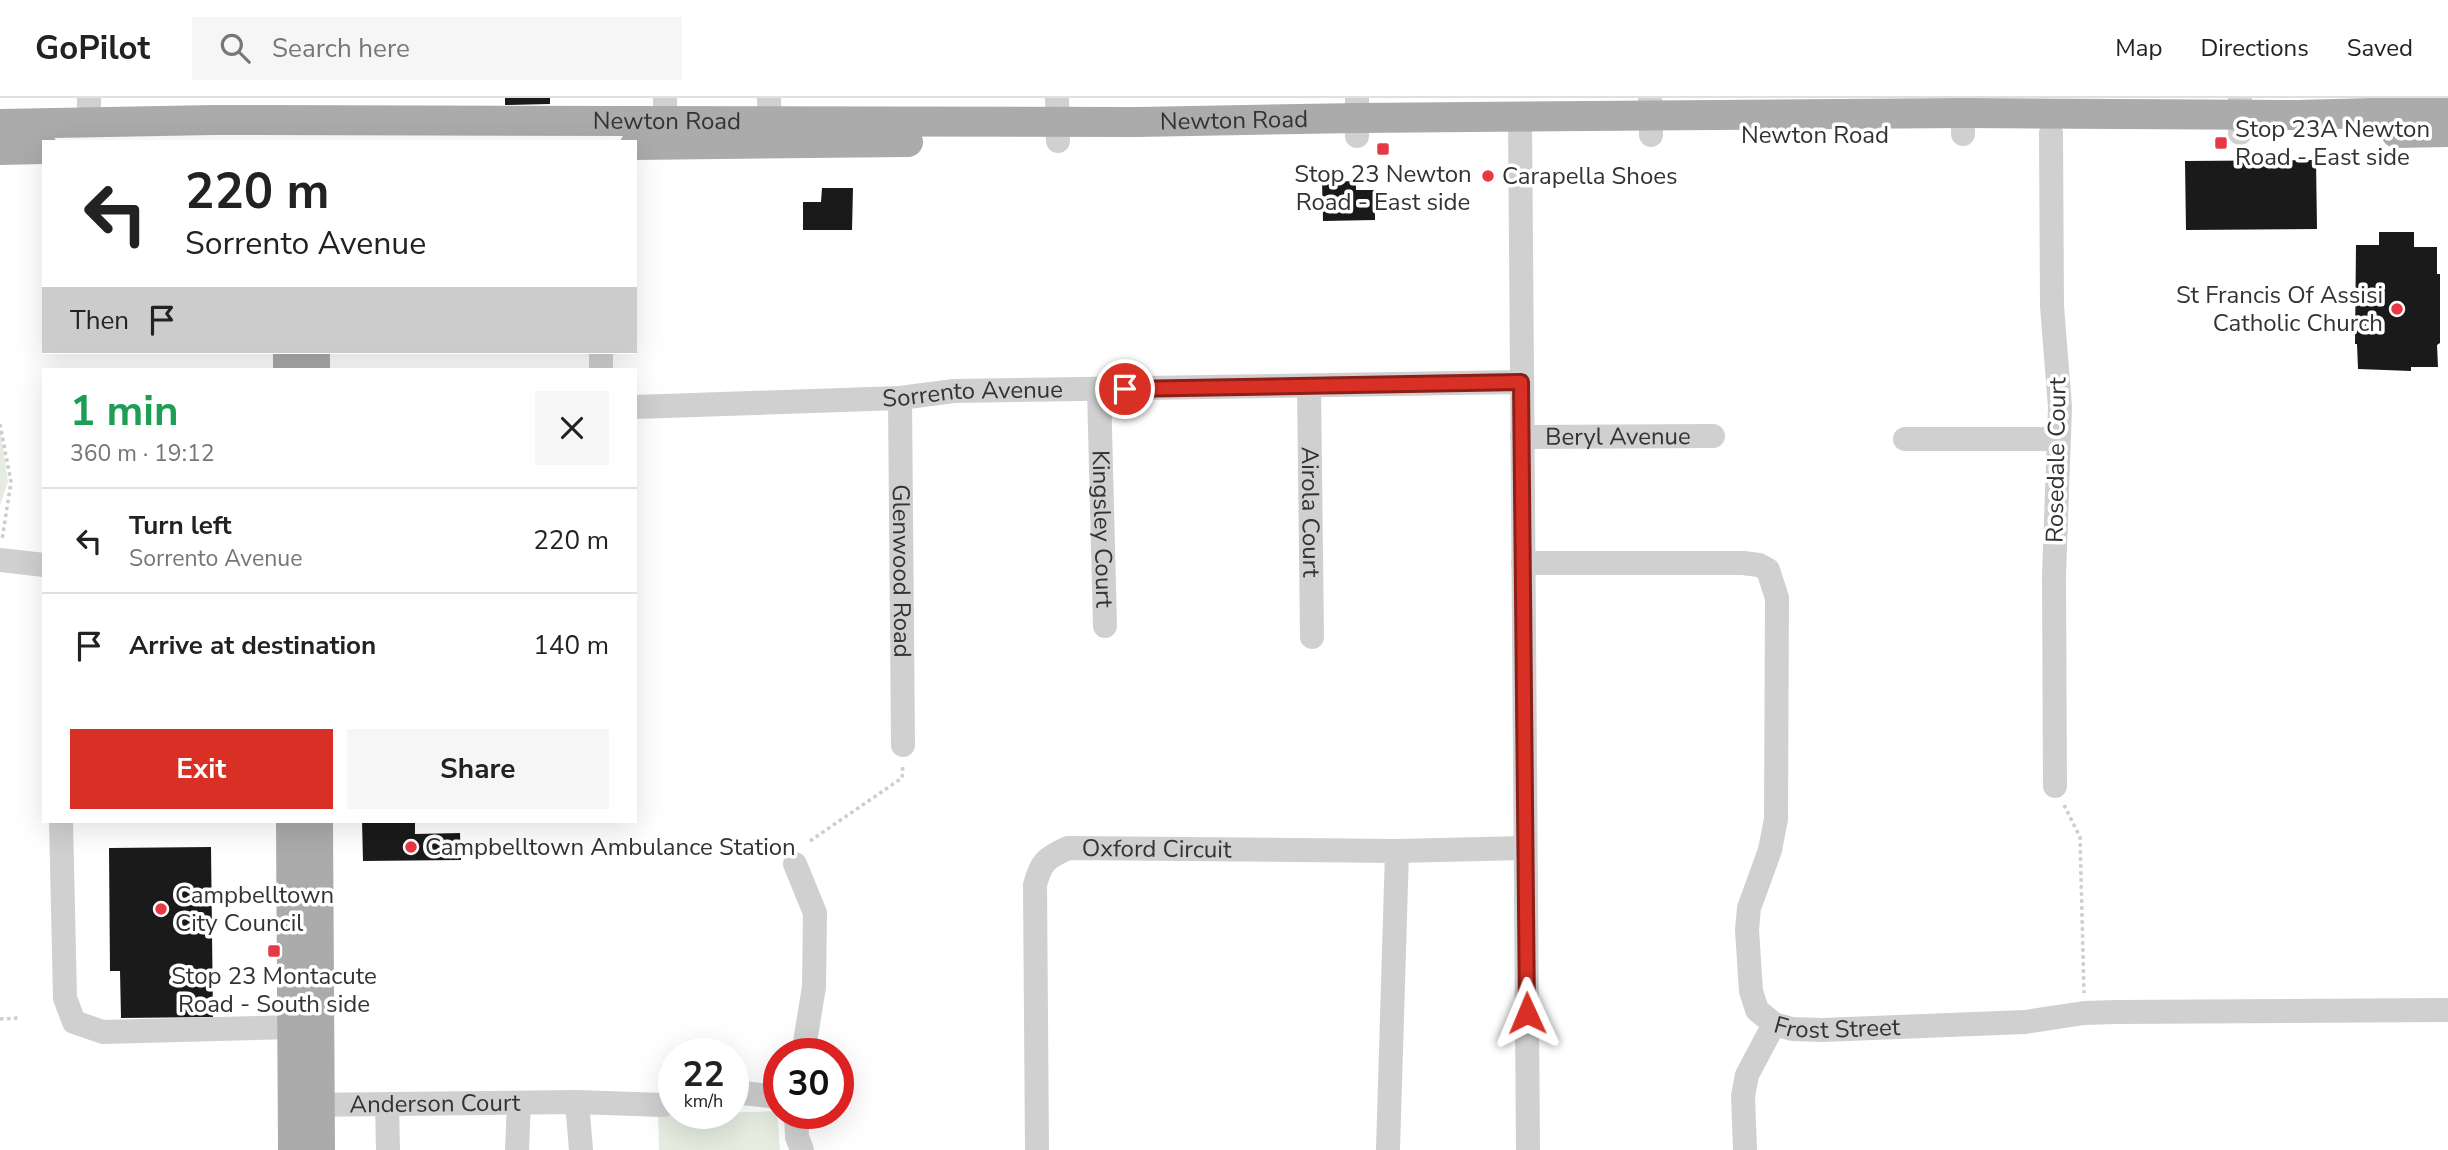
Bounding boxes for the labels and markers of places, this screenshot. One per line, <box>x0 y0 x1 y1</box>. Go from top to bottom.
place label: Stop 23A Newton Road - East side <box>2235 113 2430 173</box>
marker: Stop 23A Newton Road - East side <box>2213 135 2229 151</box>
marker: Stop 23 Newton Road - East side <box>1375 141 1391 157</box>
place label: Stop 23 Newton Road - East side <box>1294 158 1472 218</box>
place label: Carapella Shoes <box>1502 160 1678 192</box>
marker: Carapella Shoes <box>1480 168 1496 184</box>
place label: St Francis Of Assisi Catholic Church <box>2176 279 2383 339</box>
marker: St Francis Of Assisi Catholic Church <box>2389 301 2405 317</box>
pin <box>1095 359 1155 419</box>
place label: Campbelltown Ambulance Station <box>425 831 796 863</box>
marker: Campbelltown Ambulance Station <box>403 839 419 855</box>
place label: Campbelltown City Council <box>175 879 334 939</box>
marker: Campbelltown City Council <box>153 901 169 917</box>
marker: Stop 23 Montacute Road - South side <box>266 943 282 959</box>
place label: Stop 23 Montacute Road - South side <box>171 960 377 1020</box>

